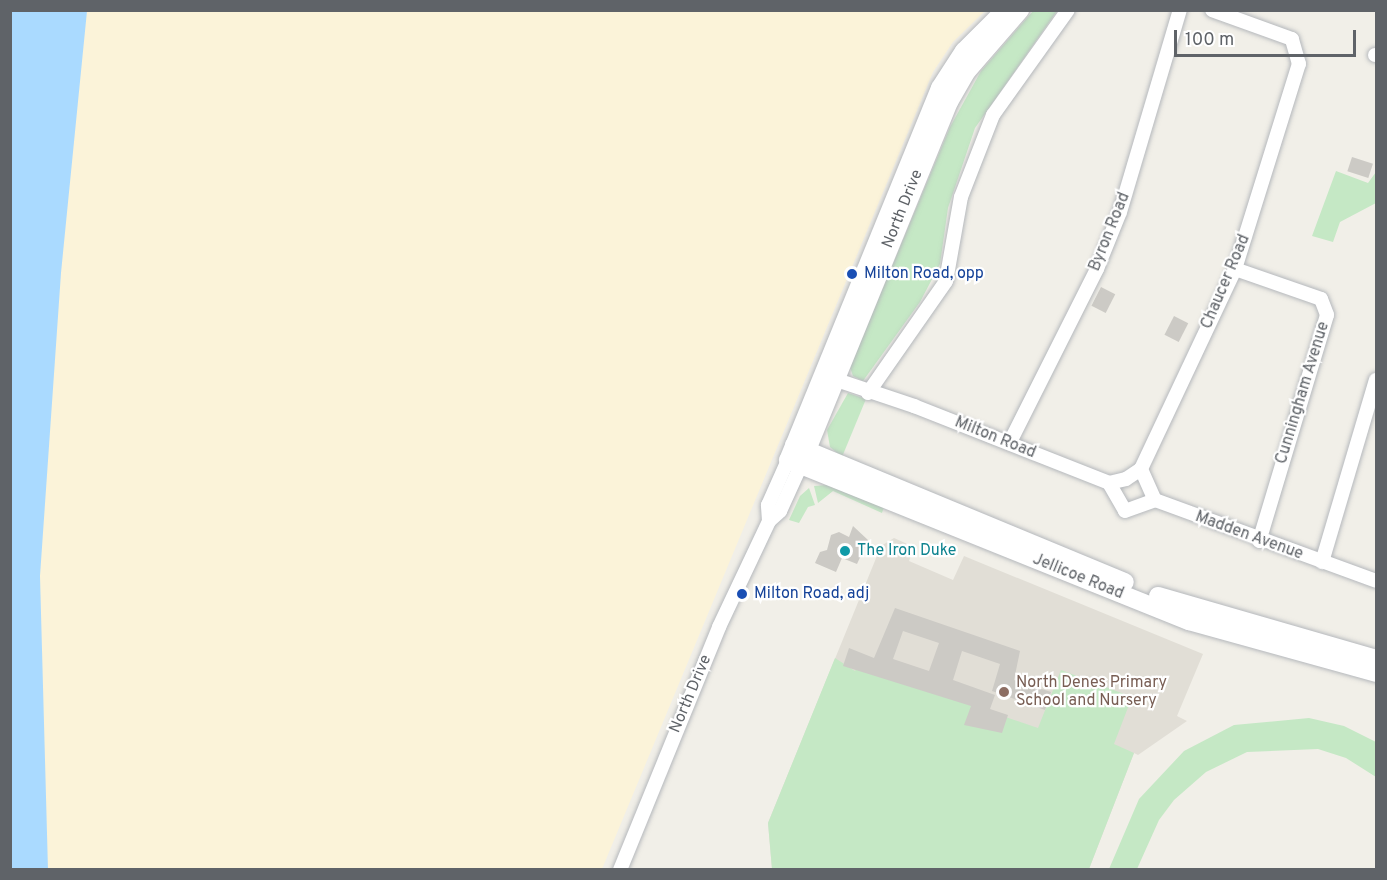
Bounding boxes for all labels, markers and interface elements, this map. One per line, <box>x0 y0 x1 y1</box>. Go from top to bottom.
scale bar <box>1177 18 1358 56</box>
text: 100 m <box>1185 29 1234 52</box>
street label: North Drive <box>879 167 927 251</box>
street label: Byron Road <box>1086 190 1134 274</box>
street label: Chaucer Road <box>1197 232 1255 332</box>
place label: Milton Road, opp <box>864 264 984 284</box>
marker: Milton Road, opp <box>845 267 859 281</box>
street label: Cunningham Avenue <box>1272 319 1334 467</box>
street label: Milton Road <box>952 413 1038 463</box>
street label: Madden Avenue <box>1192 507 1306 565</box>
place label: The Iron Duke <box>857 541 956 561</box>
marker: The Iron Duke <box>838 544 852 558</box>
street label: Jellicoe Road <box>1030 550 1126 604</box>
place label: Milton Road, adj <box>754 584 869 604</box>
marker: Milton Road, adj <box>735 587 749 601</box>
street label: North Drive <box>666 652 716 736</box>
place label: North Denes Primary School and Nursery <box>1016 673 1167 711</box>
marker: North Denes Primary School and Nursery <box>997 685 1011 699</box>

